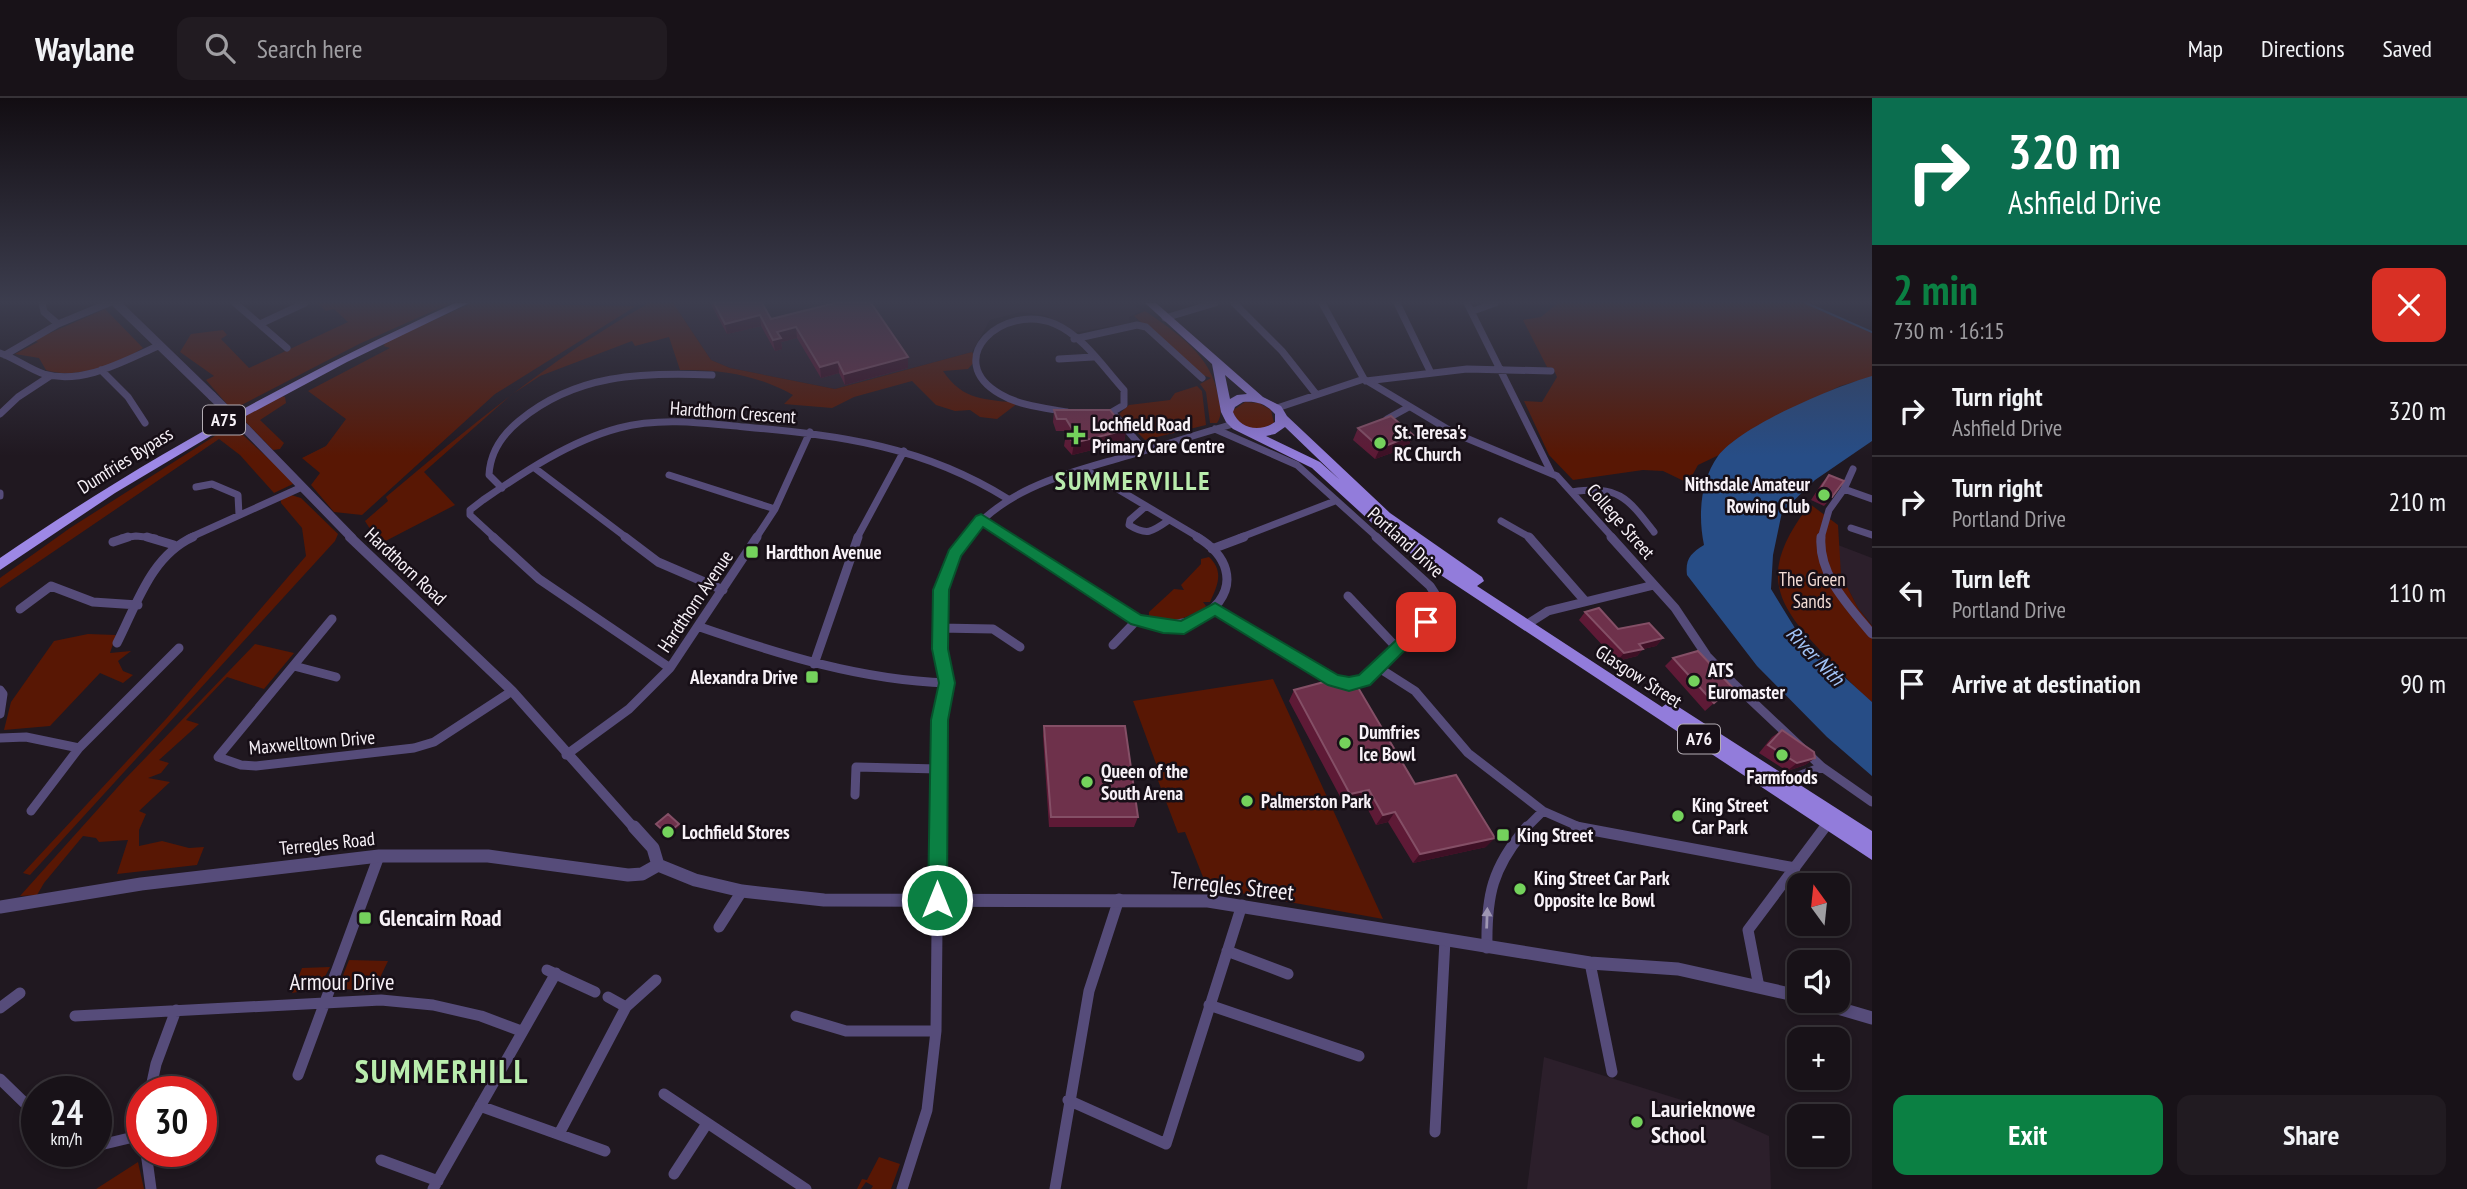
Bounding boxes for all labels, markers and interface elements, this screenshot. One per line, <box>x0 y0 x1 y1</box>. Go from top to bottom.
search box <box>177 17 667 80</box>
text: Waylane <box>35 27 135 70</box>
icon: search <box>201 29 239 67</box>
text: Search here <box>257 32 362 65</box>
text: Map <box>2188 33 2223 64</box>
text: Directions <box>2261 33 2345 64</box>
text: Saved <box>2383 33 2432 64</box>
text: 320 m <box>2008 119 2121 183</box>
icon: right <box>1893 126 1984 217</box>
text: Ashfield Drive <box>2008 181 2161 223</box>
text: 2 min <box>1893 262 1978 317</box>
button: close <box>2372 268 2446 342</box>
text: 730 m · 16:15 <box>1893 316 2005 345</box>
text: Turn right <box>1952 380 2043 413</box>
icon: right <box>1893 392 1931 430</box>
text: 320 m <box>2388 394 2446 427</box>
street label: Hardthorn Crescent <box>669 396 798 428</box>
road number: A75 <box>203 406 245 434</box>
place label: Lochfield Road Primary Care Centre <box>1092 412 1225 458</box>
text: Ashfield Drive <box>1952 413 2062 442</box>
place label: St. Teresa's RC Church <box>1394 420 1467 466</box>
street label: Dumfries Bypass <box>73 421 177 499</box>
marker: Lochfield Road Primary Care Centre <box>1066 425 1086 445</box>
marker: St. Teresa's RC Church <box>1372 435 1388 451</box>
district label: SUMMERVILLE <box>1054 464 1212 497</box>
text: Turn right <box>1952 471 2043 504</box>
place label: Nithsdale Amateur Rowing Club <box>1685 472 1810 518</box>
street label: College Street <box>1582 478 1661 564</box>
icon: right <box>1893 483 1931 521</box>
text: 210 m <box>2388 485 2446 518</box>
marker: Nithsdale Amateur Rowing Club <box>1816 487 1832 503</box>
street label: Portland Drive <box>1363 502 1449 583</box>
text: Portland Drive <box>1952 504 2066 533</box>
street label: Hardthorn Road <box>360 522 452 610</box>
place label: Hardthon Avenue <box>766 540 882 564</box>
marker: Hardthon Avenue <box>744 544 760 560</box>
street label: Hardthorn Avenue <box>652 545 738 657</box>
text: Turn left <box>1952 562 2030 595</box>
park label: The Green Sands <box>1778 567 1846 613</box>
icon: left <box>1893 574 1931 612</box>
text: 110 m <box>2388 576 2446 609</box>
pin <box>1396 592 1456 652</box>
text: Portland Drive <box>1952 595 2066 624</box>
icon: arrive <box>1407 603 1445 641</box>
water label: River Nith <box>1780 620 1851 692</box>
street label: Glasgow Street <box>1591 639 1687 713</box>
place label: ATS Euromaster <box>1707 658 1785 704</box>
place label: Alexandra Drive <box>689 665 798 689</box>
icon: arrive <box>1893 665 1931 703</box>
text: Arrive at destination <box>1952 667 2141 700</box>
text: 90 m <box>2400 667 2446 700</box>
marker: Alexandra Drive <box>804 669 820 685</box>
marker: ATS Euromaster <box>1686 673 1702 689</box>
place label: Dumfries Ice Bowl <box>1359 720 1420 766</box>
road number: A76 <box>1678 724 1720 754</box>
street label: Maxwelltown Drive <box>248 725 376 759</box>
marker: Dumfries Ice Bowl <box>1337 735 1353 751</box>
marker: Farmfoods <box>1774 747 1790 763</box>
place label: Queen of the South Arena <box>1101 759 1188 805</box>
place label: Farmfoods <box>1746 765 1818 789</box>
marker: Queen of the South Arena <box>1079 774 1095 790</box>
place label: Palmerston Park <box>1261 789 1371 813</box>
marker: Palmerston Park <box>1239 793 1255 809</box>
place label: King Street Car Park <box>1692 793 1769 839</box>
marker: King Street Car Park <box>1670 808 1686 824</box>
place label: Lochfield Stores <box>682 820 790 844</box>
place label: King Street <box>1517 823 1594 847</box>
marker: Lochfield Stores <box>660 824 676 840</box>
street label: Terregles Road <box>278 826 376 860</box>
marker: King Street <box>1495 827 1511 843</box>
position arrow <box>900 863 974 937</box>
street label: Terregles Street <box>1169 865 1296 906</box>
place label: King Street Car Park Opposite Ice Bowl <box>1534 866 1670 912</box>
north arrow <box>1787 873 1850 936</box>
map controls <box>1787 873 1850 1167</box>
marker: King Street Car Park Opposite Ice Bowl <box>1512 881 1528 897</box>
place label: Glencairn Road <box>379 903 501 932</box>
one-way arrow <box>1481 906 1492 928</box>
marker: Glencairn Road <box>357 910 373 926</box>
button: sound <box>1787 950 1850 1013</box>
street label: Armour Drive <box>289 967 395 996</box>
button: + <box>1787 1027 1850 1090</box>
district label: SUMMERHILL <box>355 1050 529 1092</box>
speed limit sign: 30 <box>126 1076 217 1167</box>
text: 24 <box>50 1089 83 1135</box>
place label: Laurieknowe School <box>1651 1094 1756 1149</box>
button: Exit <box>1893 1095 2163 1175</box>
button: Share <box>2177 1095 2446 1175</box>
button: − <box>1787 1104 1850 1167</box>
marker: Laurieknowe School <box>1629 1114 1645 1130</box>
text: km/h <box>51 1127 82 1150</box>

